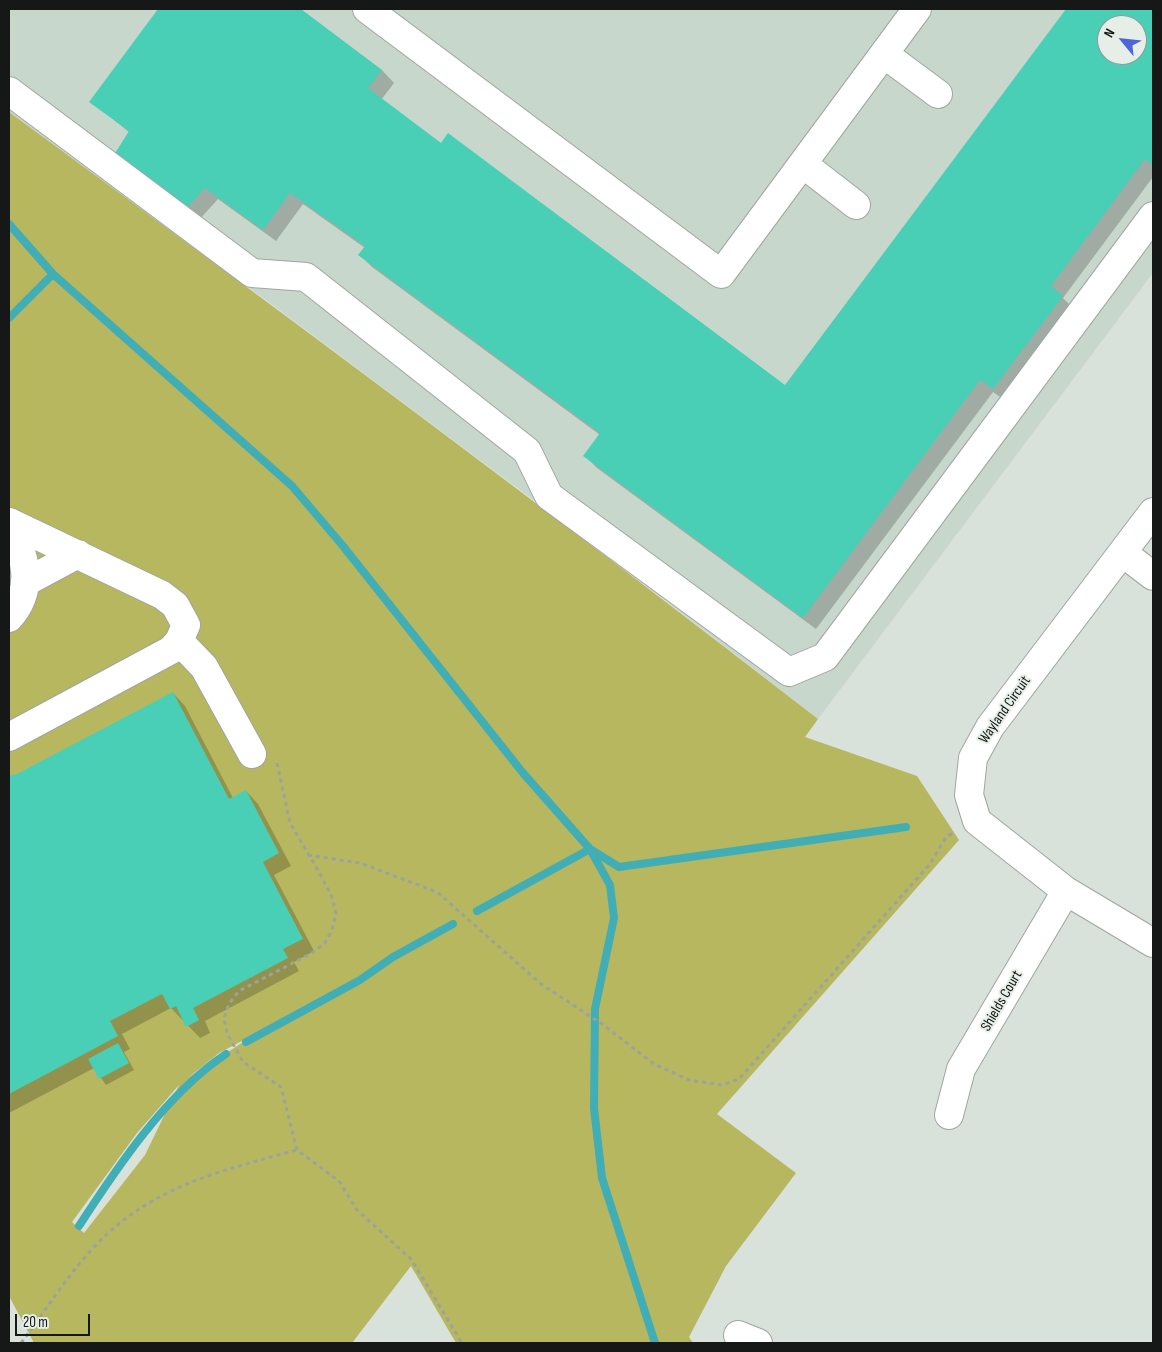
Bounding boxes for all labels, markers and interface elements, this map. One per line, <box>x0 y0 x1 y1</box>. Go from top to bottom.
north arrow <box>1097 15 1147 65</box>
text: N <box>1100 26 1118 40</box>
street label: Wayland Circuit <box>975 673 1035 747</box>
street label: Shields Court <box>977 967 1027 1035</box>
scale bar <box>18 1304 92 1336</box>
text: 20 m <box>23 1313 48 1332</box>

